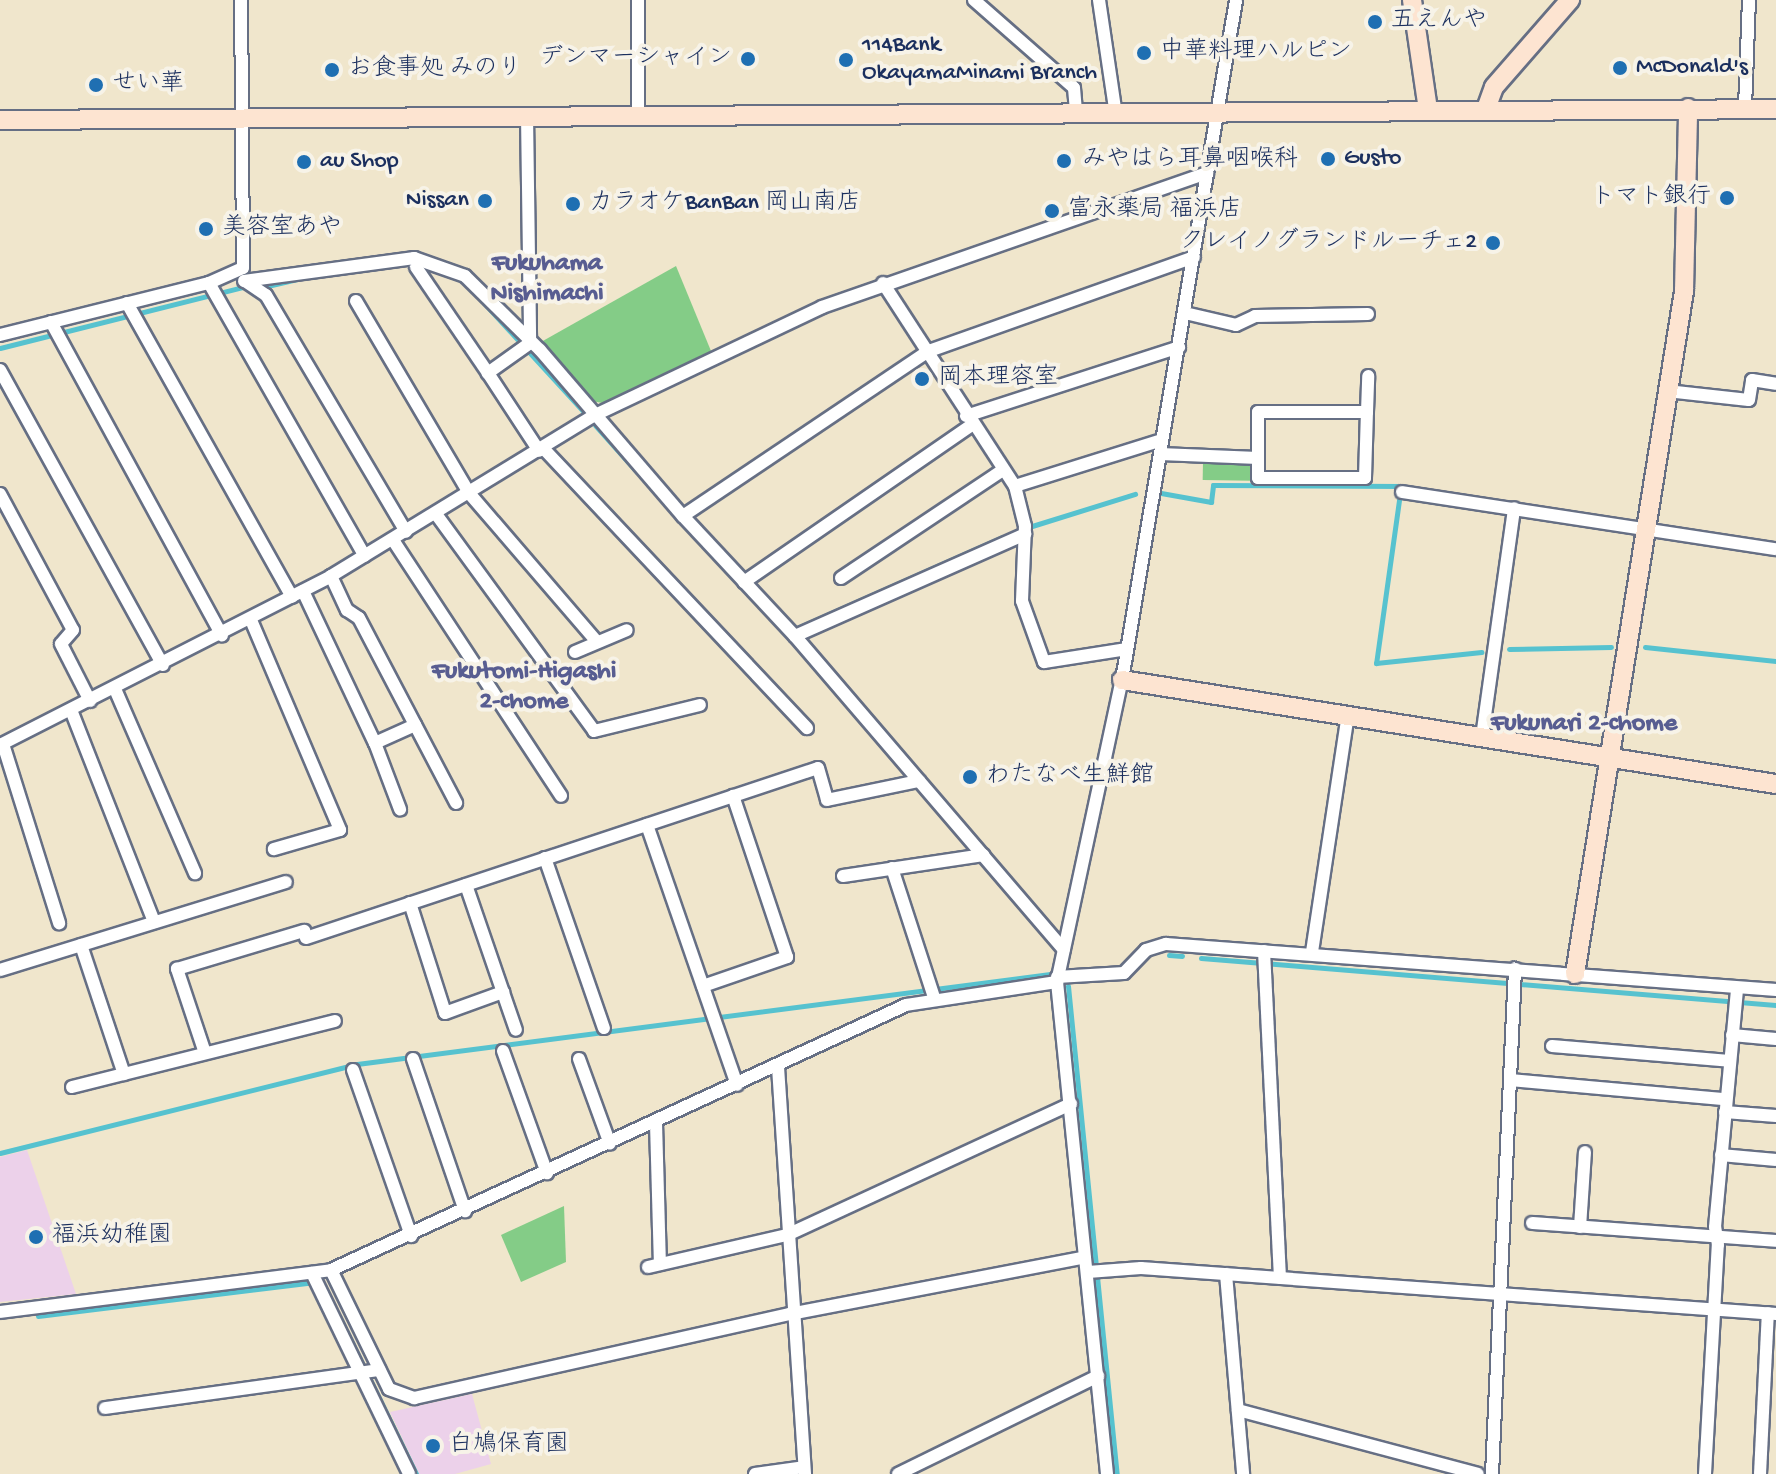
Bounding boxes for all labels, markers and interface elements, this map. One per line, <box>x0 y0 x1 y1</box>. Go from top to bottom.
place label: 五えんや <box>1391 8 1487 36</box>
marker: 五えんや <box>1366 13 1384 31</box>
place label: 114Bank OkayamaMinami Branch <box>862 32 1097 88</box>
place label: 中華料理ハルピン <box>1160 39 1352 67</box>
marker: 中華料理ハルピン <box>1135 44 1153 62</box>
place label: デンマーシャイン <box>540 45 732 73</box>
marker: デンマーシャイン <box>739 50 757 68</box>
marker: 114Bank OkayamaMinami Branch <box>837 51 855 69</box>
place label: McDonald's <box>1636 54 1748 82</box>
place label: お食事処 みのり <box>348 56 522 84</box>
marker: McDonald's <box>1611 59 1629 77</box>
marker: お食事処 みのり <box>323 61 341 79</box>
place label: せい華 <box>112 71 184 99</box>
marker: せい華 <box>87 76 105 94</box>
place label: Gusto <box>1344 145 1401 173</box>
place label: みやはら耳鼻咽喉科 <box>1082 147 1298 175</box>
place label: au Shop <box>320 148 399 176</box>
marker: みやはら耳鼻咽喉科 <box>1053 150 1075 172</box>
marker: Gusto <box>1319 150 1337 168</box>
marker: au Shop <box>295 153 313 171</box>
place label: トマト銀行 <box>1591 184 1711 212</box>
place label: Nissan <box>406 187 469 215</box>
marker: トマト銀行 <box>1718 189 1736 207</box>
place label: カラオケBanBan 岡山南店 <box>589 190 861 218</box>
marker: Nissan <box>476 192 494 210</box>
marker: カラオケBanBan 岡山南店 <box>564 195 582 213</box>
place label: 富永薬局 福浜店 <box>1068 197 1242 225</box>
marker: 富永薬局 福浜店 <box>1043 202 1061 220</box>
place label: 美容室あや <box>222 215 342 243</box>
marker: 美容室あや <box>197 220 215 238</box>
place label: クレイノグランドルーチェ2 <box>1176 229 1477 257</box>
marker: クレイノグランドルーチェ2 <box>1484 234 1502 252</box>
district label: Fukuhama Nishimachi <box>490 249 604 310</box>
place label: 岡本理容室 <box>938 365 1058 393</box>
marker: 岡本理容室 <box>913 370 931 388</box>
district label: Fukutomi-Higashi 2-chome <box>432 657 616 718</box>
district label: Fukunari 2-chome <box>1491 709 1677 741</box>
place label: わたなべ生鮮館 <box>986 763 1154 791</box>
marker: わたなべ生鮮館 <box>961 768 979 786</box>
place label: 福浜幼稚園 <box>52 1223 172 1251</box>
marker: 福浜幼稚園 <box>27 1228 45 1246</box>
place label: 白鳩保育園 <box>449 1432 569 1460</box>
marker: 白鳩保育園 <box>424 1437 442 1455</box>

